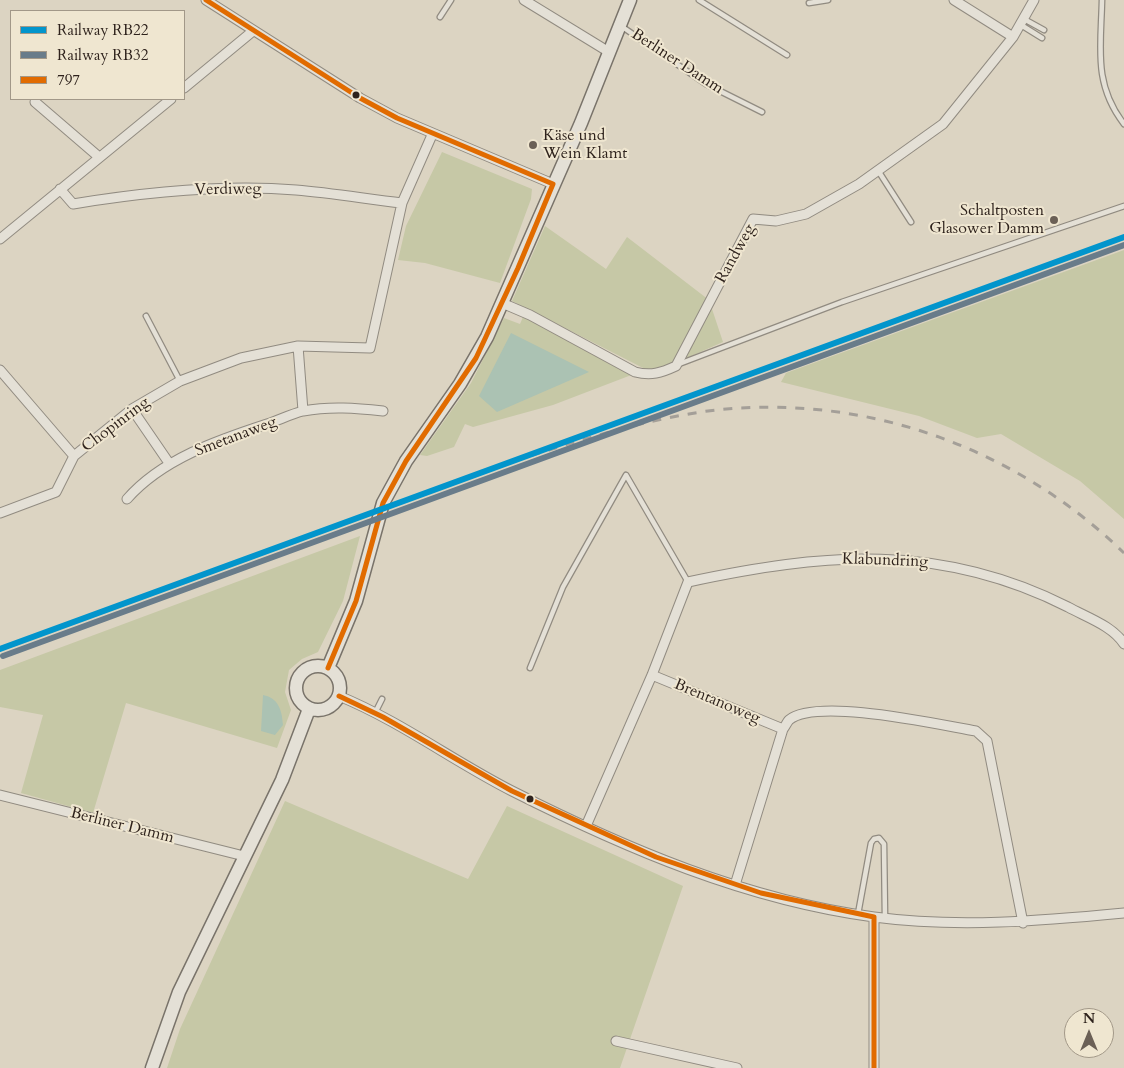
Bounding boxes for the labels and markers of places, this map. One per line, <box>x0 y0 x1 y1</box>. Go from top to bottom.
unlabelled marker <box>351 90 361 100</box>
place label: Käse und Wein Klamt <box>543 126 627 164</box>
marker: Käse und Wein Klamt <box>527 139 539 151</box>
place label: Schaltposten Glasower Damm <box>929 201 1044 239</box>
marker: Schaltposten Glasower Damm <box>1048 214 1060 226</box>
unlabelled marker <box>525 794 535 804</box>

